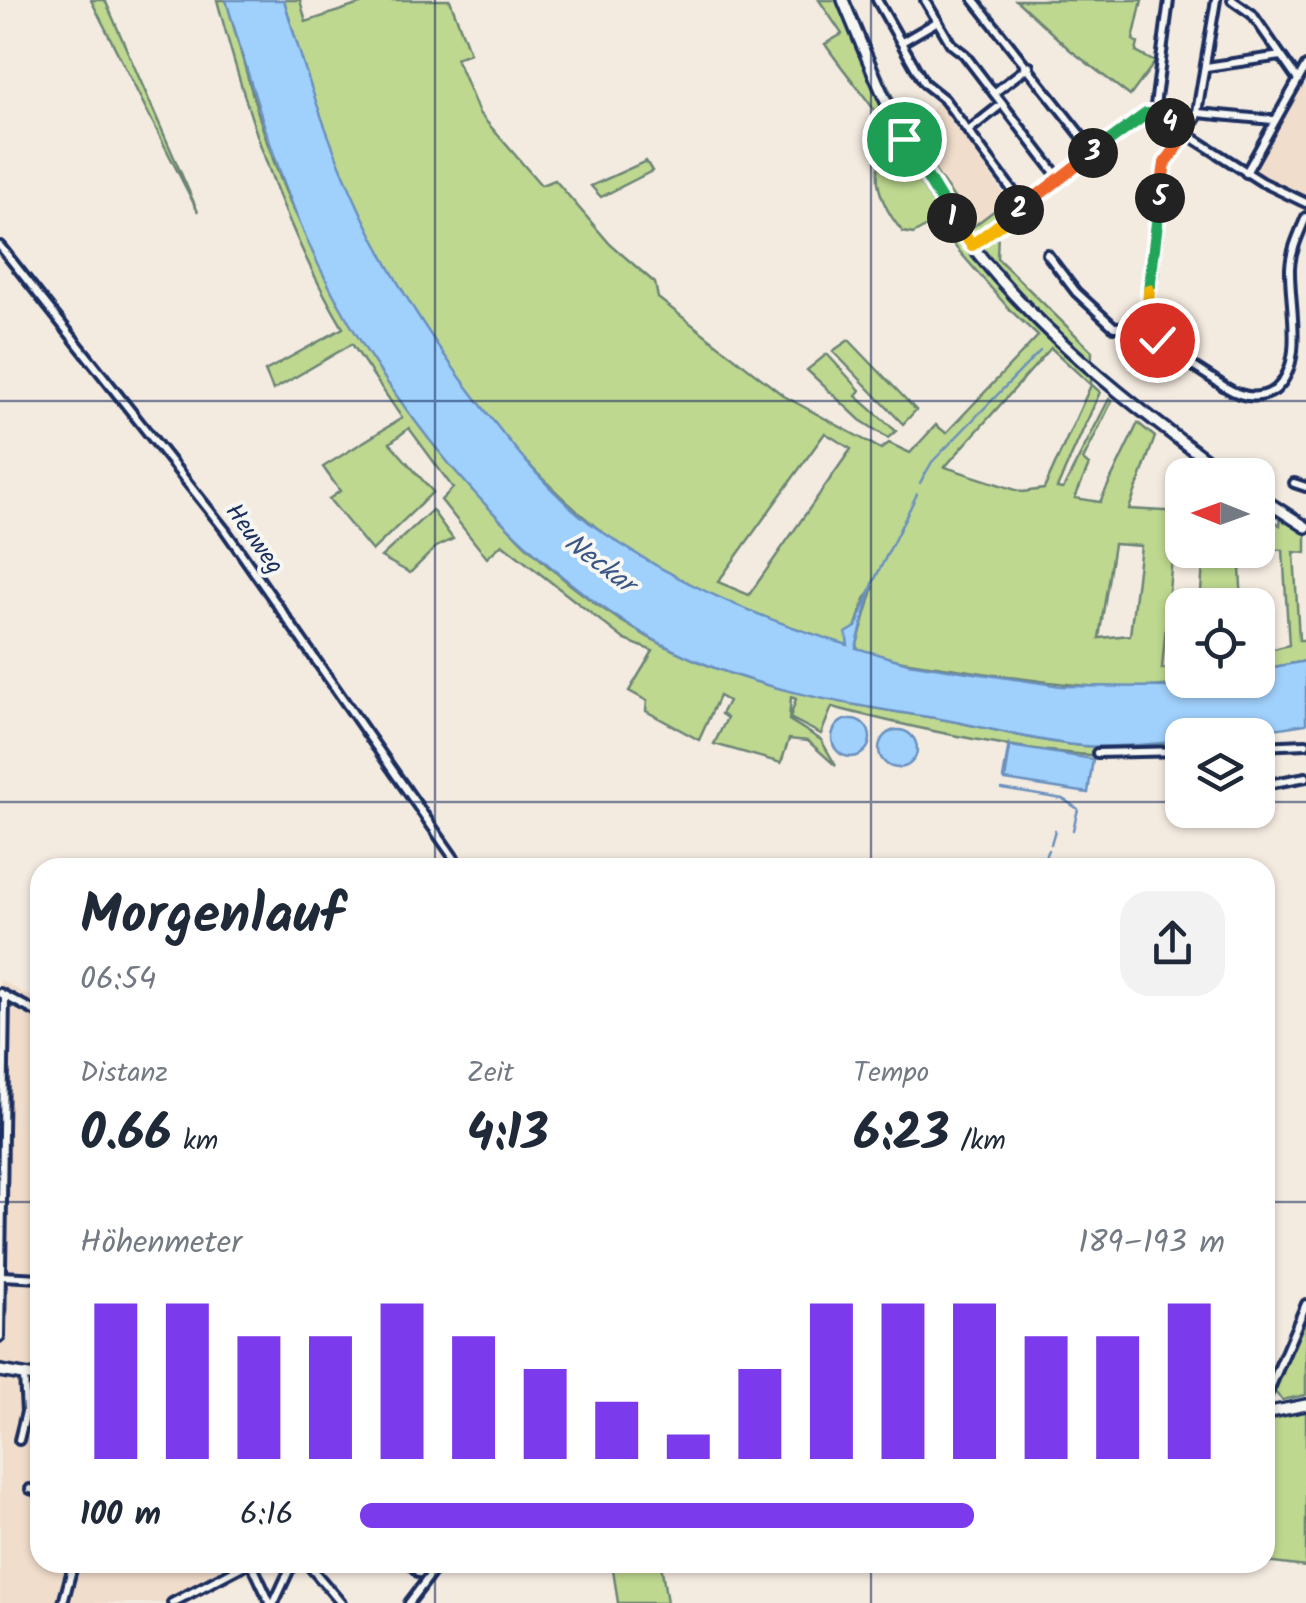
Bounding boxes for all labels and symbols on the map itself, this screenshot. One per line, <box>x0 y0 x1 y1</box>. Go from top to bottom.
pin <box>862 97 947 182</box>
pin: 4 <box>1145 98 1195 148</box>
pin: 3 <box>1068 128 1118 178</box>
pin: 5 <box>1135 173 1185 223</box>
pin: 2 <box>994 185 1044 235</box>
pin: 1 <box>927 193 977 243</box>
pin <box>1115 298 1200 383</box>
north arrow <box>1165 458 1275 568</box>
street label: Heuweg <box>214 495 294 583</box>
water label: Neckar <box>554 522 649 609</box>

